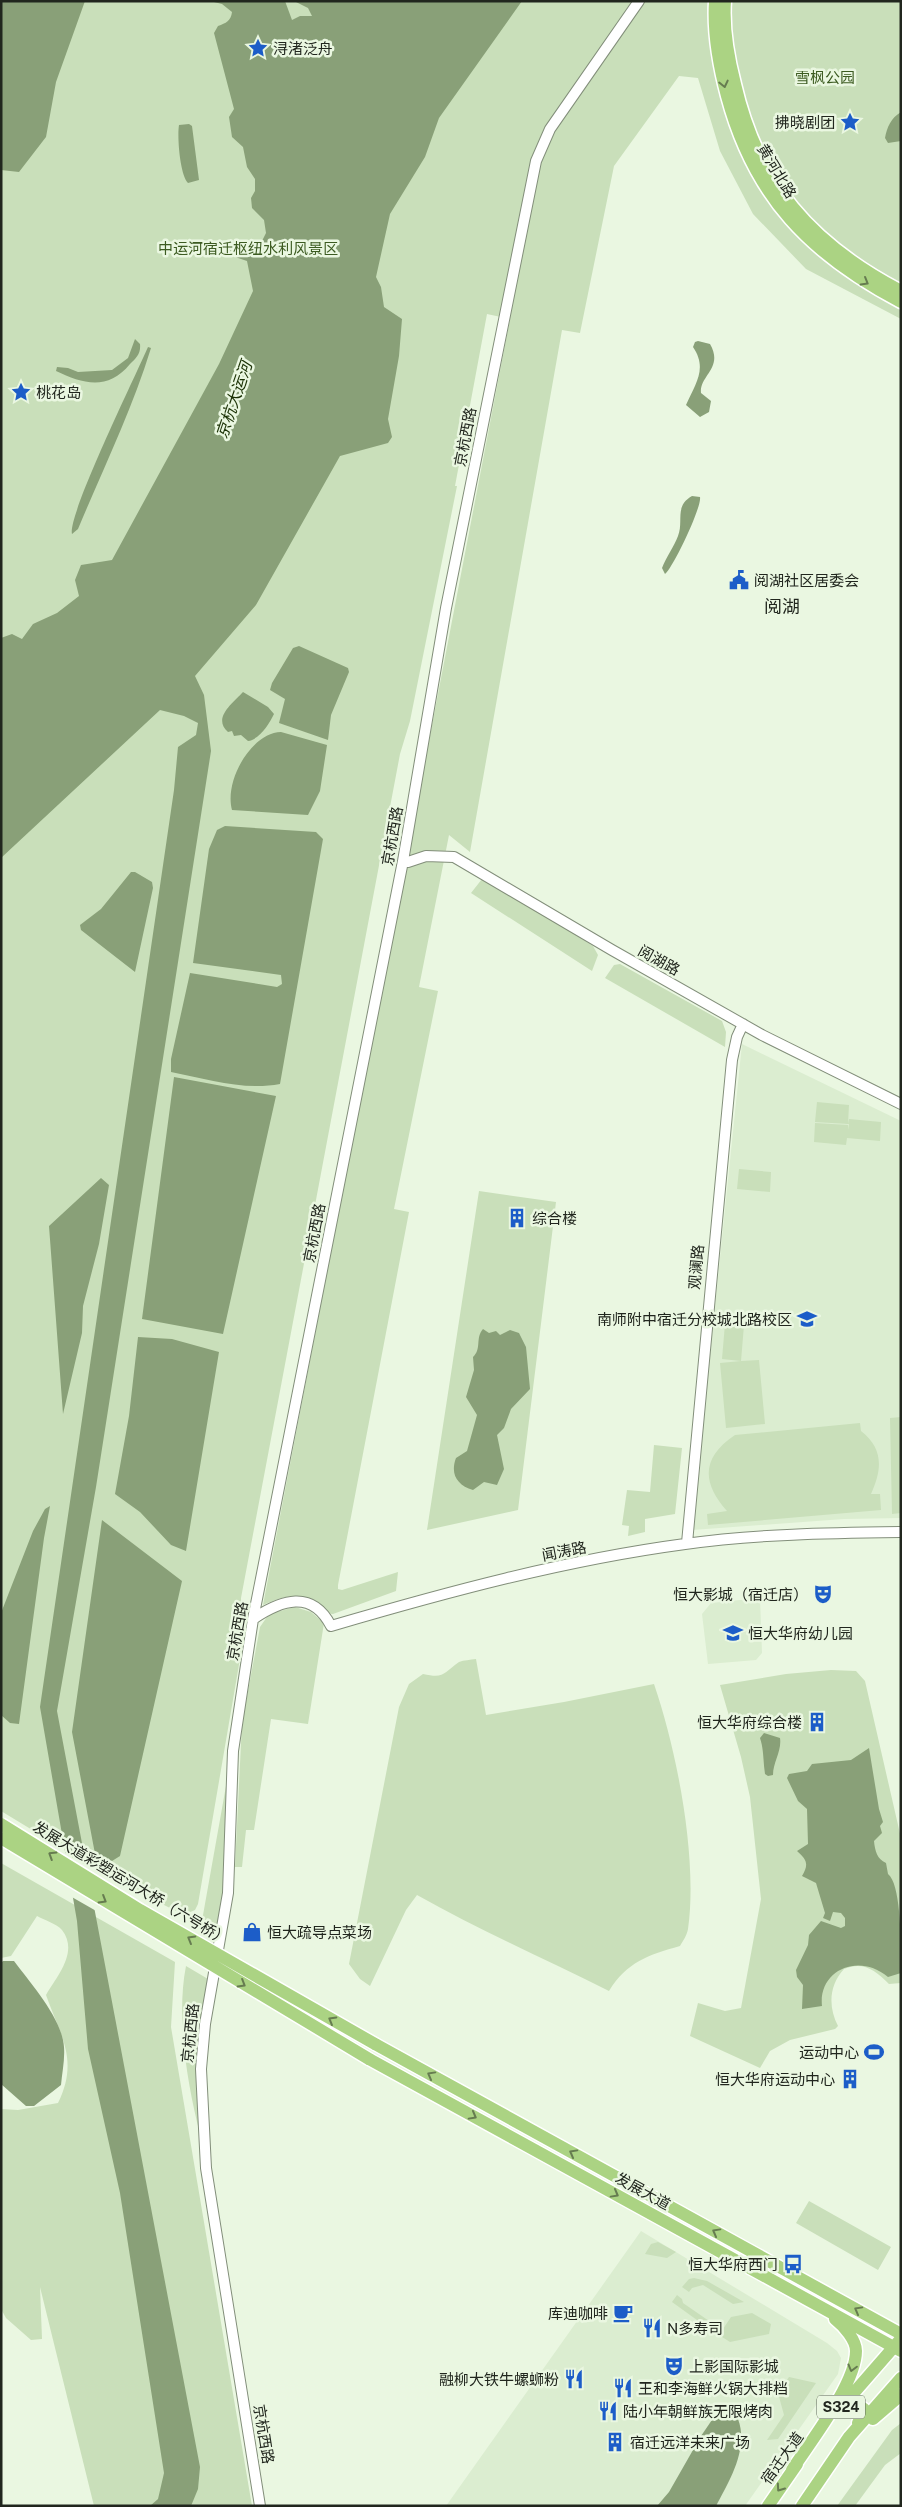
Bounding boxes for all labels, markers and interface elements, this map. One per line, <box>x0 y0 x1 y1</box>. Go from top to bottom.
place icon: 浔渚泛舟 <box>247 37 269 59</box>
place label: 浔渚泛舟 <box>273 40 333 57</box>
park label: 雪枫公园 <box>795 69 855 86</box>
one-way arrow <box>718 80 729 89</box>
place icon: 拂晓剧团 <box>839 111 861 133</box>
place label: 拂晓剧团 <box>775 114 835 131</box>
street label: 黄河北路 <box>754 141 800 201</box>
park label: 中运河宿迁枢纽水利风景区 <box>158 240 338 257</box>
one-way arrow <box>859 276 868 286</box>
water label: 京杭大运河 <box>212 356 257 441</box>
place icon: 桃花岛 <box>10 381 32 403</box>
place label: 桃花岛 <box>36 384 81 401</box>
street label: 京杭西路 <box>451 406 479 468</box>
public building icon: 阅湖社区居委会 <box>728 569 750 591</box>
place label: 阅湖社区居委会 <box>754 572 859 589</box>
district label: 阅湖 <box>764 596 800 617</box>
street label: 京杭西路 <box>378 805 406 867</box>
street label: 阅湖路 <box>635 942 683 978</box>
street label: 京杭西路 <box>300 1202 328 1264</box>
building icon: 综合楼 <box>506 1207 528 1229</box>
place label: 综合楼 <box>532 1210 577 1227</box>
street label: 观澜路 <box>686 1244 706 1290</box>
school or university icon: 南师附中宿迁分校城北路校区 <box>796 1308 818 1330</box>
place label: 南师附中宿迁分校城北路校区 <box>597 1311 792 1328</box>
street label: 闻涛路 <box>540 1538 588 1564</box>
theatre icon: 恒大影城（宿迁店） <box>812 1583 834 1605</box>
place label: 恒大影城（宿迁店） <box>673 1586 808 1603</box>
street label: 京杭西路 <box>223 1600 251 1662</box>
school or university icon: 恒大华府幼儿园 <box>722 1622 744 1644</box>
place label: 恒大华府幼儿园 <box>748 1625 853 1642</box>
building icon: 恒大华府综合楼 <box>806 1711 828 1733</box>
place label: 恒大华府综合楼 <box>697 1714 802 1731</box>
street label: 发展大道彩塑运河大桥（六号桥） <box>30 1818 232 1948</box>
one-way arrow <box>48 1852 57 1862</box>
one-way arrow <box>97 1894 106 1903</box>
shop icon: 恒大疏导点菜场 <box>241 1921 263 1943</box>
place label: 恒大疏导点菜场 <box>267 1924 372 1941</box>
one-way arrow <box>188 1935 197 1945</box>
one-way arrow <box>236 1977 245 1987</box>
street label: 京杭西路 <box>178 2002 202 2064</box>
one-way arrow <box>329 2016 338 2026</box>
sports icon: 运动中心 <box>863 2041 885 2063</box>
place label: 运动中心 <box>799 2044 859 2061</box>
building icon: 恒大华府运动中心 <box>839 2068 861 2090</box>
one-way arrow <box>427 2071 436 2081</box>
place label: 恒大华府运动中心 <box>715 2071 835 2088</box>
one-way arrow <box>467 2110 476 2120</box>
one-way arrow <box>570 2150 579 2160</box>
street label: 发展大道 <box>613 2169 673 2213</box>
one-way arrow <box>610 2188 619 2198</box>
one-way arrow <box>712 2228 721 2238</box>
bus stop icon: 恒大华府西门 <box>782 2253 804 2275</box>
place label: 恒大华府西门 <box>688 2256 778 2273</box>
cafe icon: 库迪咖啡 <box>612 2302 634 2324</box>
place label: 库迪咖啡 <box>548 2305 608 2322</box>
one-way arrow <box>854 2306 863 2316</box>
restaurant icon: N多寿司 <box>641 2317 663 2339</box>
place label: N多寿司 <box>667 2320 723 2337</box>
theatre icon: 上影国际影城 <box>663 2355 685 2377</box>
place label: 上影国际影城 <box>689 2358 779 2375</box>
one-way arrow <box>848 2363 858 2371</box>
restaurant icon: 融柳大铁牛螺蛳粉 <box>563 2368 585 2390</box>
place label: 融柳大铁牛螺蛳粉 <box>439 2371 559 2388</box>
restaurant icon: 王和李海鲜火锅大排档 <box>612 2377 634 2399</box>
place label: 王和李海鲜火锅大排档 <box>638 2380 788 2397</box>
road number: S324 <box>817 2396 865 2418</box>
restaurant icon: 陆小年朝鲜族无限烤肉 <box>597 2400 619 2422</box>
street label: 京杭西路 <box>251 2403 277 2465</box>
place label: 陆小年朝鲜族无限烤肉 <box>623 2403 773 2420</box>
street label: 宿迁大道 <box>757 2429 807 2487</box>
building icon: 宿迁远洋未来广场 <box>604 2431 626 2453</box>
place label: 宿迁远洋未来广场 <box>630 2434 750 2451</box>
one-way arrow <box>777 2482 786 2492</box>

